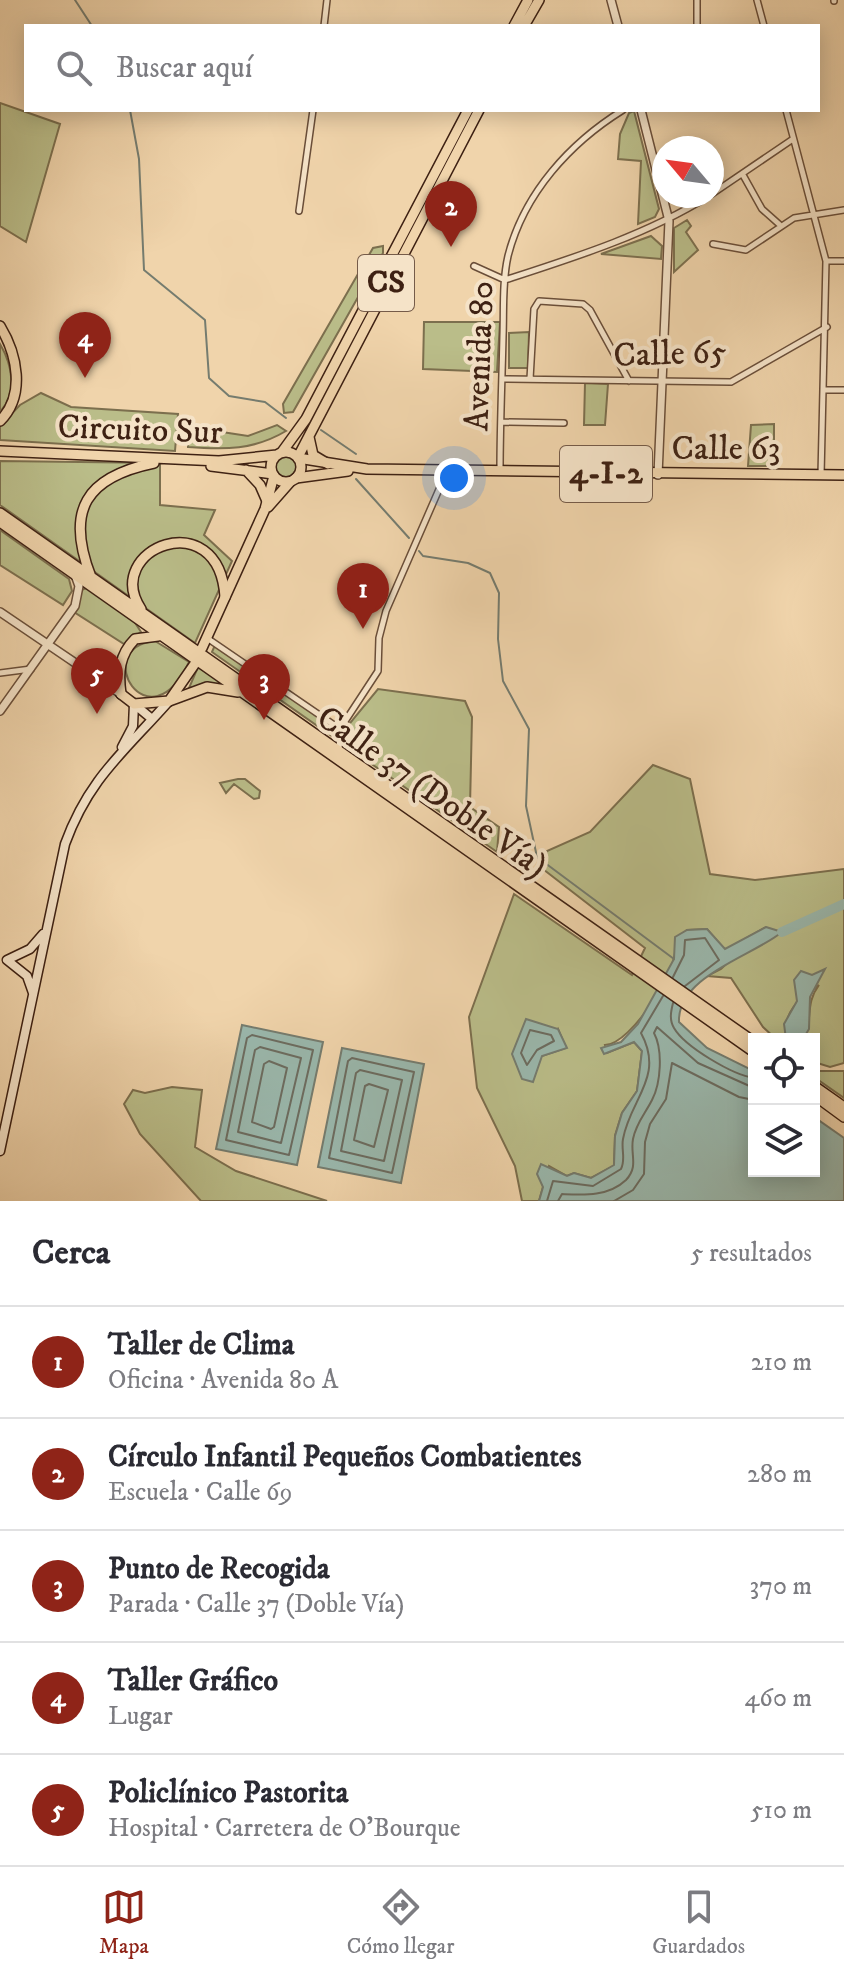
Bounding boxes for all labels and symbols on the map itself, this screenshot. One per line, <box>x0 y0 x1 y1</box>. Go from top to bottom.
north arrow <box>652 136 724 208</box>
pin: 2 <box>425 181 477 247</box>
road number: CS <box>358 255 414 311</box>
street label: Avenida 80 <box>456 280 504 432</box>
pin: 4 <box>59 312 111 378</box>
street label: Calle 65 <box>613 331 727 377</box>
street label: Circuito Sur <box>57 406 224 454</box>
street label: Calle 63 <box>671 428 781 470</box>
road number: 4-I-2 <box>560 446 652 502</box>
your location <box>434 458 474 498</box>
pin: 1 <box>337 563 389 629</box>
pin: 5 <box>71 648 123 714</box>
pin: 3 <box>238 654 290 720</box>
street label: Calle 37 (Doble Vía) <box>308 697 556 887</box>

